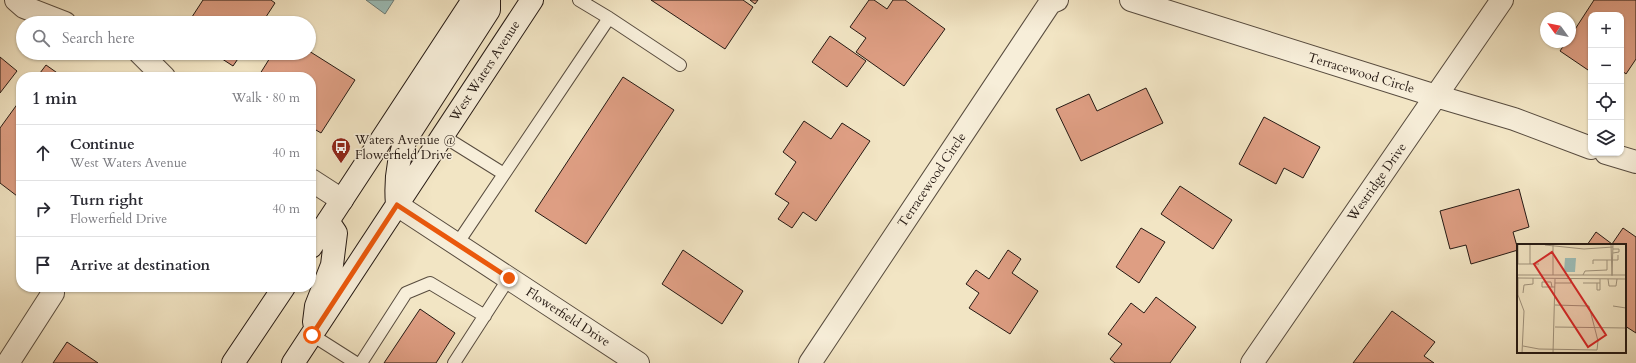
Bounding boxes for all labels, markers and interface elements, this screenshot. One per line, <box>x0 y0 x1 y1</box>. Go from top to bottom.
north arrow <box>1540 12 1576 48</box>
map controls <box>1588 12 1624 156</box>
button: + <box>1588 12 1624 48</box>
search box <box>16 16 316 60</box>
street label: West Waters Avenue <box>445 17 524 126</box>
icon: search <box>30 27 52 49</box>
text: Search here <box>62 28 135 48</box>
street label: Terracewood Circle <box>1305 48 1417 98</box>
button: − <box>1588 48 1624 84</box>
button: locate <box>1588 84 1624 120</box>
text: 1 min <box>32 87 77 110</box>
text: Walk · 80 m <box>232 89 300 107</box>
button: layers <box>1588 120 1624 156</box>
street label: Terracewood Circle <box>894 129 970 231</box>
place label: Waters Avenue @ Flowerfield Drive <box>354 131 456 164</box>
text: Continue <box>70 134 135 154</box>
bus stop icon: Waters Avenue @ Flowerfield Drive <box>330 136 352 164</box>
street label: Westridge Drive <box>1343 139 1411 226</box>
icon: ahead <box>32 142 54 164</box>
text: 40 m <box>272 144 300 162</box>
text: West Waters Avenue <box>70 154 187 172</box>
text: Turn right <box>70 190 143 210</box>
icon: right <box>32 198 54 220</box>
text: 40 m <box>272 200 300 218</box>
text: Flowerfield Drive <box>70 210 167 228</box>
inset map <box>1517 244 1626 353</box>
icon: arrive <box>32 254 54 276</box>
text: Arrive at destination <box>70 255 210 275</box>
route end <box>500 269 518 287</box>
street label: Flowerfield Drive <box>522 283 614 351</box>
route start <box>303 326 321 344</box>

